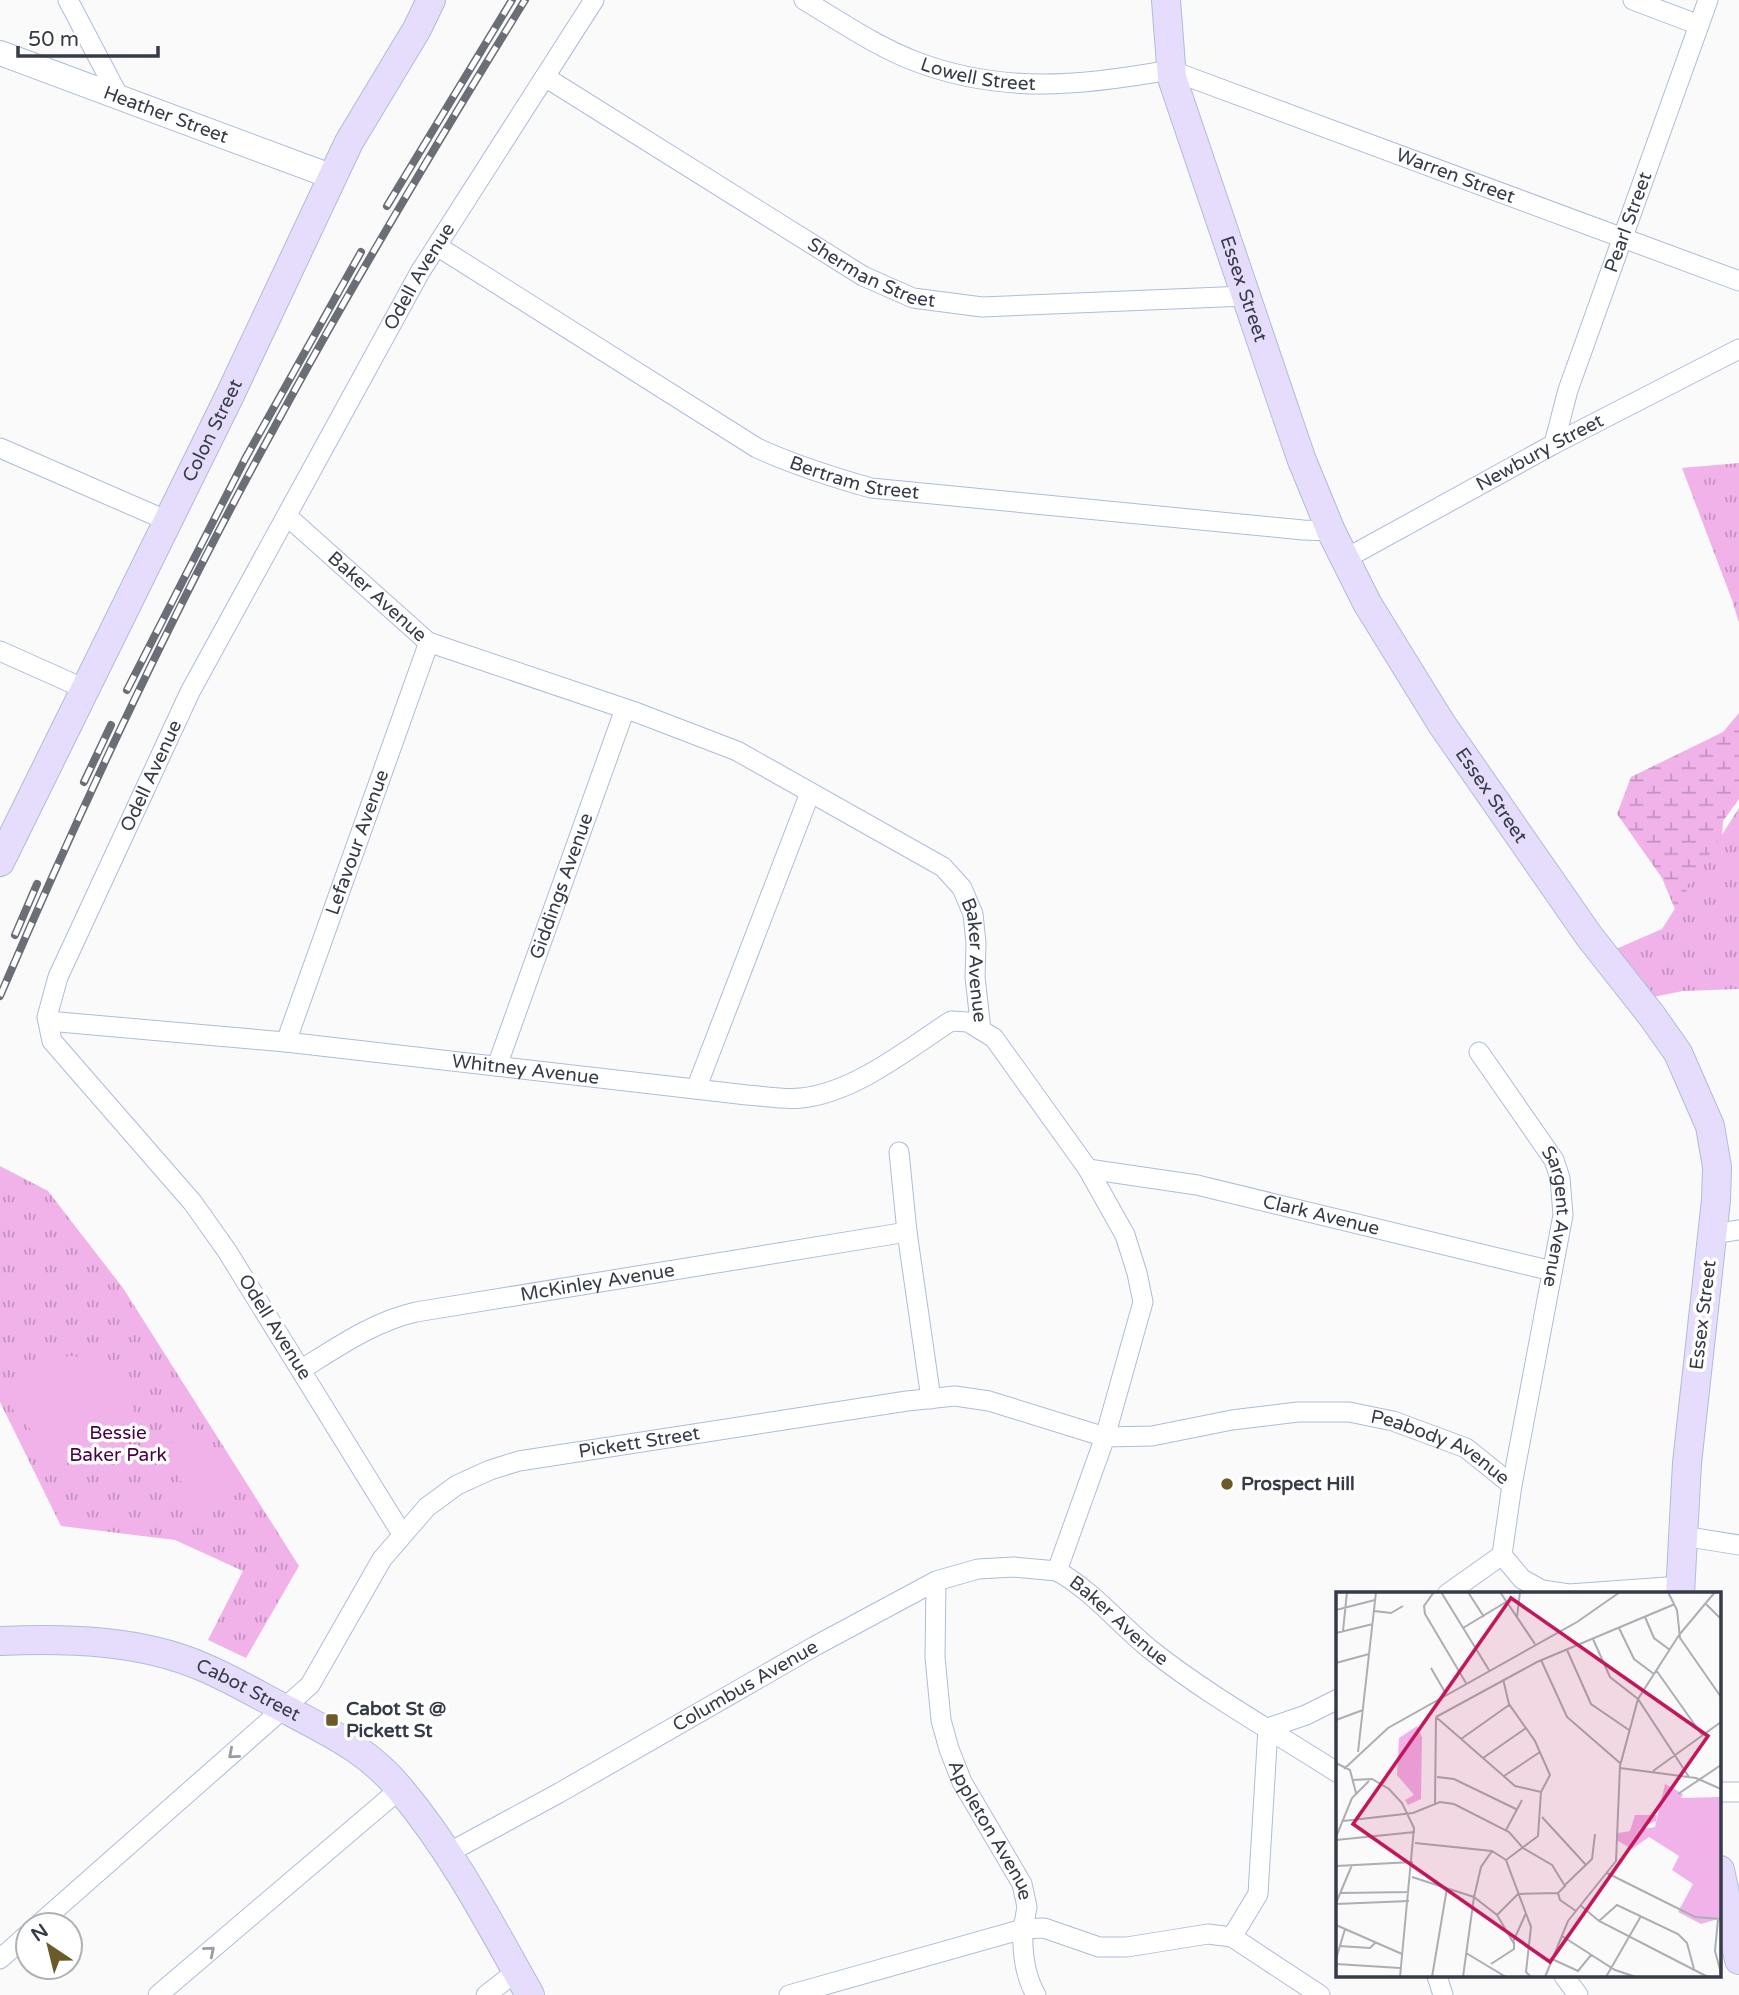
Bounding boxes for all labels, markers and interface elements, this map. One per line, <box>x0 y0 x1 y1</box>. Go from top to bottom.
scale bar <box>18 14 158 58</box>
text: 50 m <box>28 27 79 52</box>
street label: Lowell Street <box>918 53 1036 95</box>
street label: Heather Street <box>100 82 231 148</box>
street label: Warren Street <box>1393 144 1518 208</box>
street label: Pearl Street <box>1600 169 1656 276</box>
street label: Odell Avenue <box>379 219 459 334</box>
street label: Sherman Street <box>804 233 937 312</box>
street label: Essex Street <box>1215 233 1272 345</box>
street label: Colon Street <box>178 376 247 485</box>
street label: Newbury Street <box>1472 410 1607 496</box>
street label: Bertram Street <box>786 452 920 504</box>
street label: Baker Avenue <box>323 547 431 647</box>
street label: Odell Avenue <box>116 717 186 835</box>
street label: Essex Street <box>1451 744 1532 847</box>
street label: Lefavour Avenue <box>321 767 393 918</box>
street label: Giddings Avenue <box>525 810 598 962</box>
street label: Baker Avenue <box>957 895 991 1024</box>
street label: Whitney Avenue <box>451 1050 600 1089</box>
street label: Sargent Avenue <box>1537 1142 1574 1289</box>
street label: Clark Avenue <box>1261 1190 1382 1240</box>
street label: McKinley Avenue <box>519 1259 676 1306</box>
street label: Essex Street <box>1685 1259 1721 1371</box>
street label: Odell Avenue <box>234 1270 316 1384</box>
street label: Peabody Avenue <box>1369 1406 1514 1489</box>
park label: Bessie Baker Park <box>69 1422 167 1466</box>
street label: Pickett Street <box>577 1422 701 1463</box>
place label: Prospect Hill <box>1241 1473 1355 1496</box>
marker: Prospect Hill <box>1219 1476 1235 1492</box>
street label: Baker Avenue <box>1065 1571 1173 1670</box>
inset map <box>1336 1592 1722 1978</box>
street label: Columbus Avenue <box>669 1636 822 1736</box>
street label: Cabot Street <box>193 1654 304 1726</box>
place label: Cabot St @ Pickett St <box>346 1698 446 1742</box>
marker: Cabot St @ Pickett St <box>324 1712 340 1728</box>
one-way arrow <box>228 1746 241 1758</box>
street label: Appleton Avenue <box>944 1757 1036 1902</box>
north arrow <box>14 1911 84 1981</box>
text: N <box>27 1920 52 1946</box>
one-way arrow <box>202 1947 215 1959</box>

